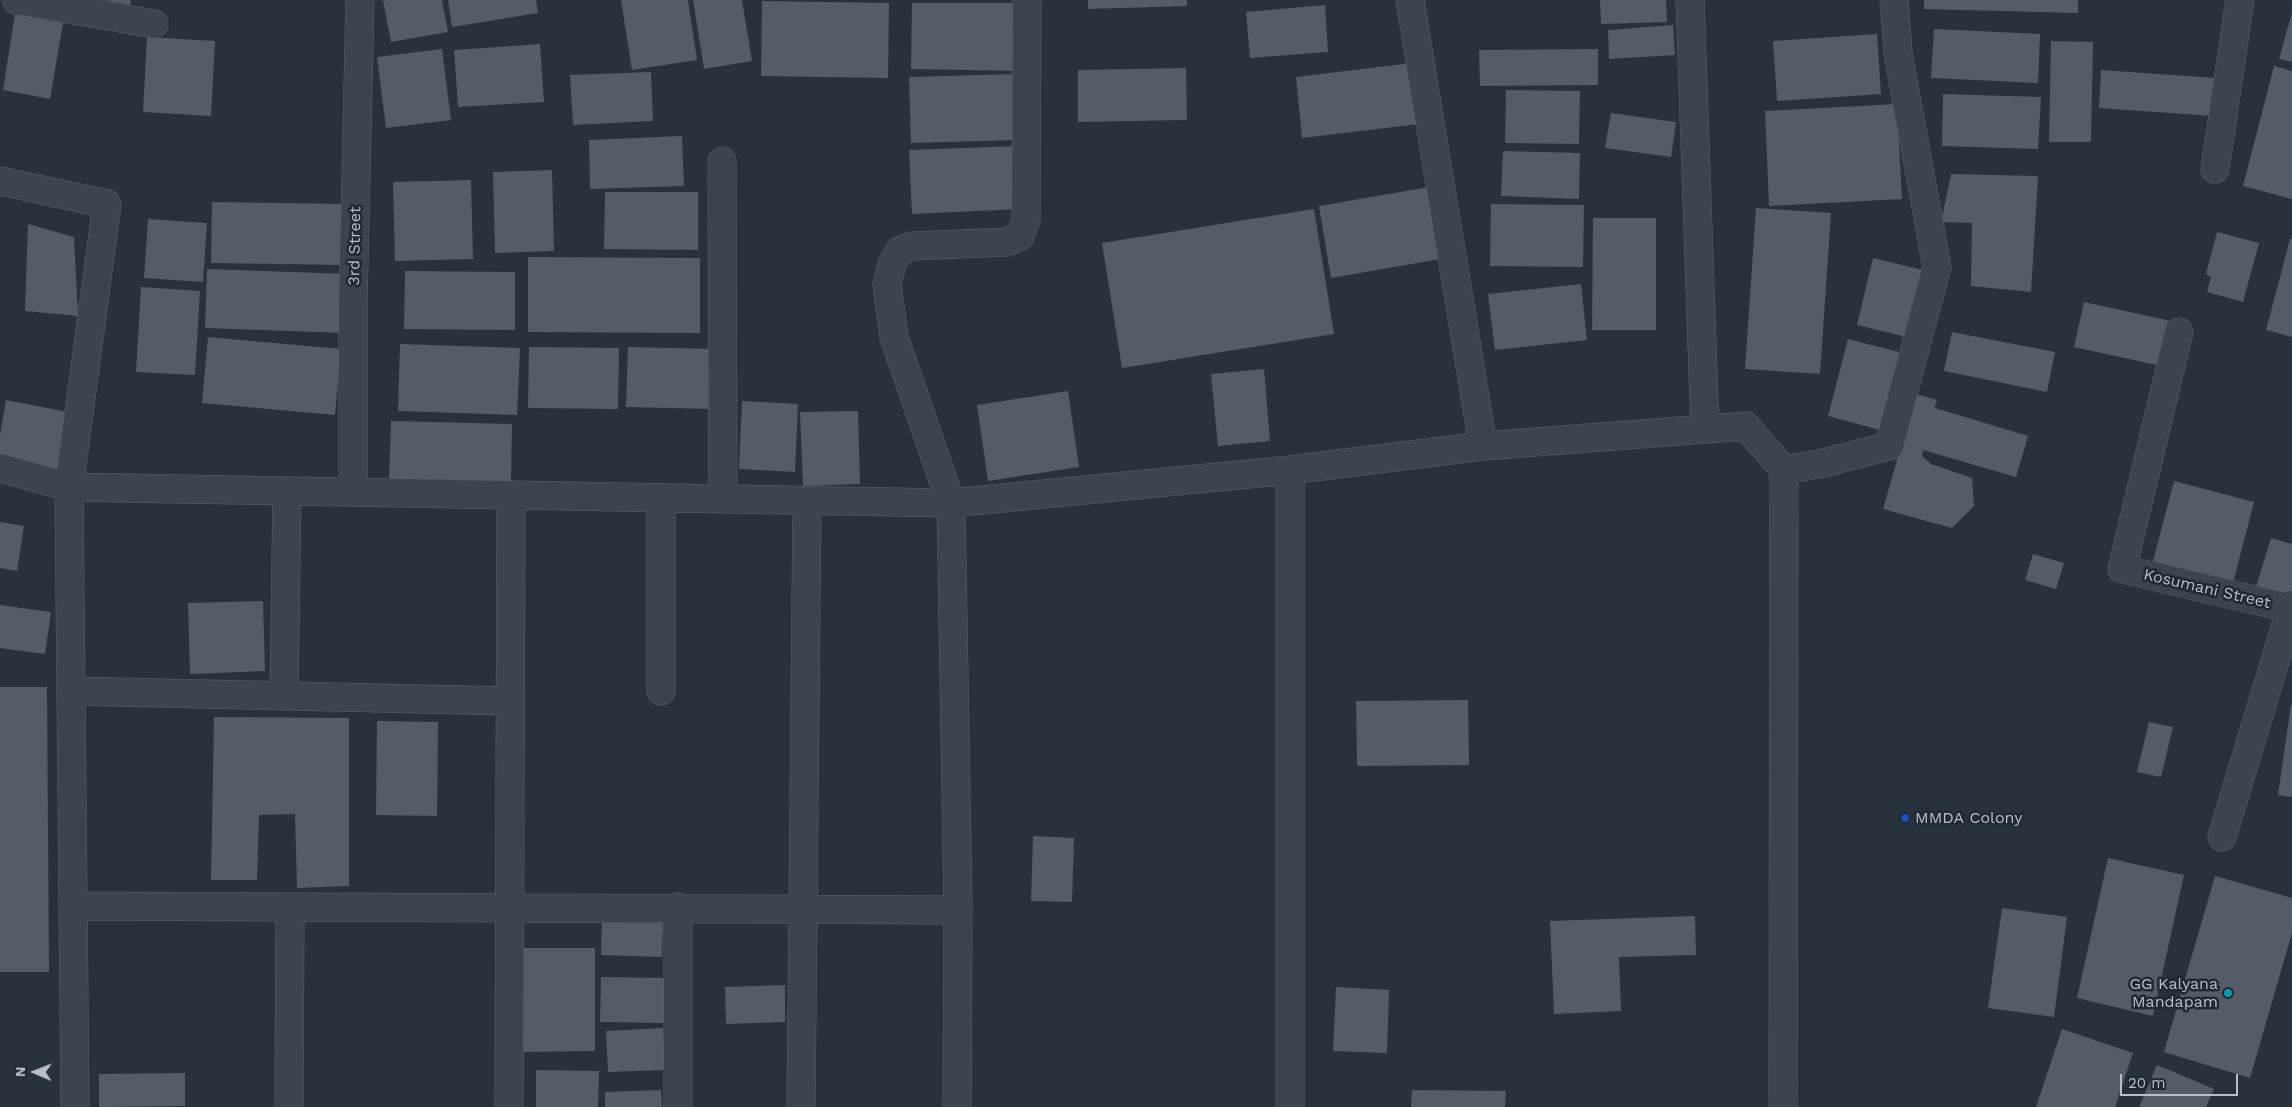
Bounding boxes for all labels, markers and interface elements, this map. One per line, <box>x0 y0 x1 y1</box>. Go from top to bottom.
street label: 3rd Street <box>345 206 365 286</box>
street label: Kosumani Street <box>2142 565 2272 613</box>
place label: MMDA Colony <box>1915 808 2023 828</box>
marker: MMDA Colony <box>1899 812 1911 824</box>
place label: GG Kalyana Mandapam <box>2129 974 2218 1012</box>
marker: GG Kalyana Mandapam <box>2222 987 2234 999</box>
north arrow <box>10 1047 60 1097</box>
scale bar <box>2122 1064 2240 1096</box>
text: N <box>12 1066 28 1077</box>
text: 20 m <box>2128 1074 2166 1092</box>

